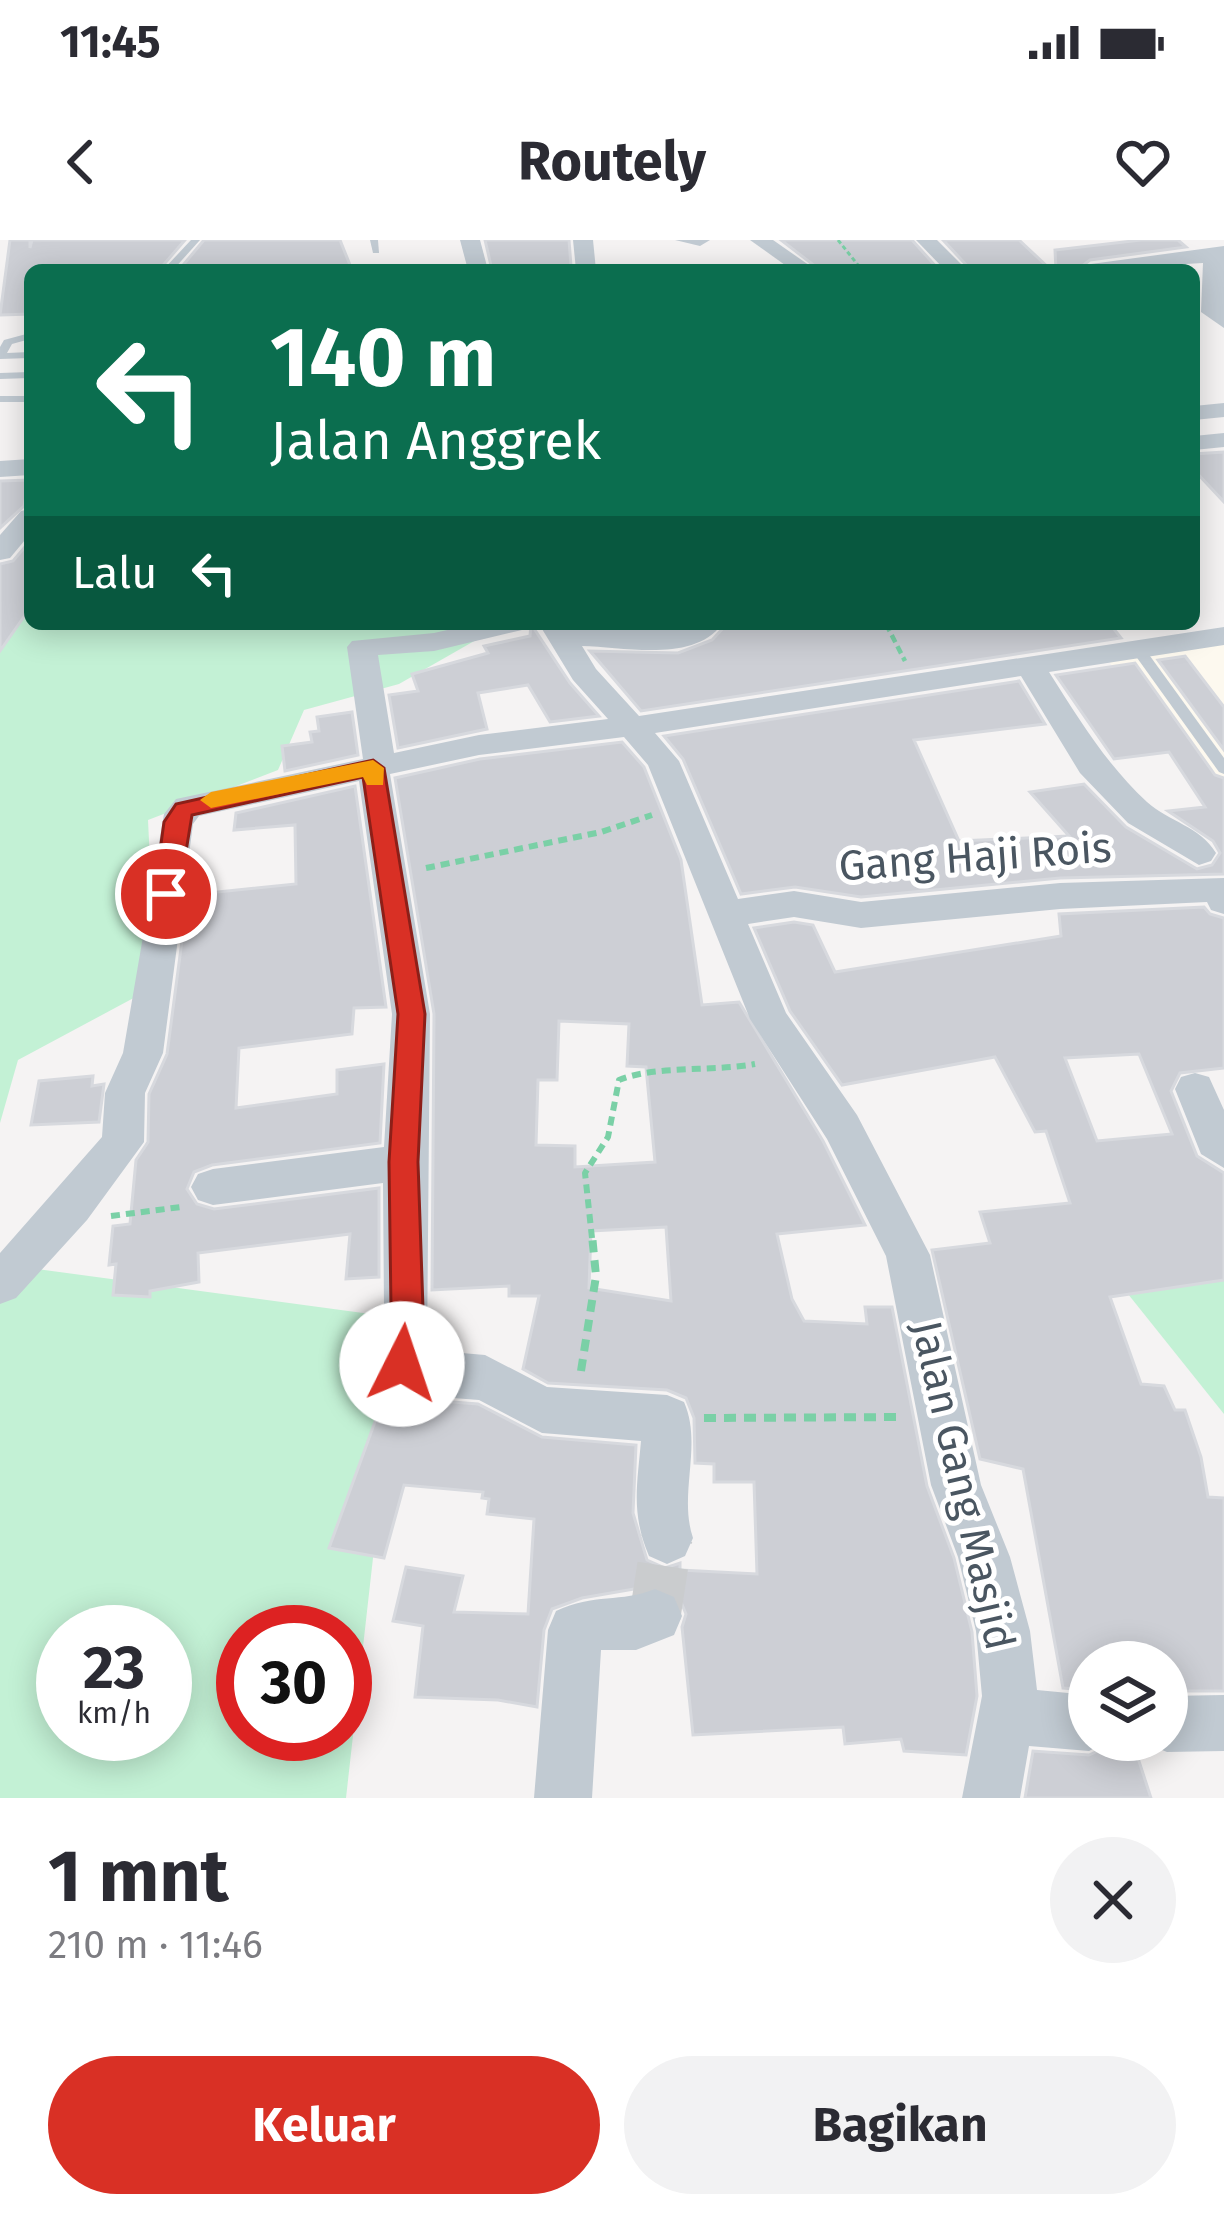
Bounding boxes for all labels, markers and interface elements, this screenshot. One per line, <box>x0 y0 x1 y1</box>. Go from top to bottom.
text: 11:45 <box>60 15 161 69</box>
icon: back <box>48 129 114 195</box>
icon: heart <box>1110 129 1176 195</box>
text: Routely <box>518 130 706 194</box>
text: 140 m <box>270 307 496 408</box>
icon: left <box>72 312 228 468</box>
text: Jalan Anggrek <box>270 409 601 473</box>
icon: left <box>181 540 247 606</box>
text: Lalu <box>72 546 157 600</box>
street label: Gang Haji Rois <box>837 823 1113 891</box>
pin <box>115 843 217 945</box>
icon: arrive <box>133 861 199 927</box>
position arrow <box>339 1301 465 1427</box>
street label: Jalan Gang Masjid <box>901 1316 1025 1655</box>
speed limit sign: 30 <box>216 1605 372 1761</box>
text: 23 <box>83 1632 145 1704</box>
map controls <box>1068 1641 1188 1761</box>
button: layers <box>1068 1641 1188 1761</box>
text: km/h <box>77 1695 151 1731</box>
text: 1 mnt <box>48 1834 229 1920</box>
button: close <box>1050 1837 1176 1963</box>
text: 210 m · 11:46 <box>48 1922 263 1968</box>
button: Keluar <box>48 2056 600 2194</box>
button: Bagikan <box>624 2056 1176 2194</box>

